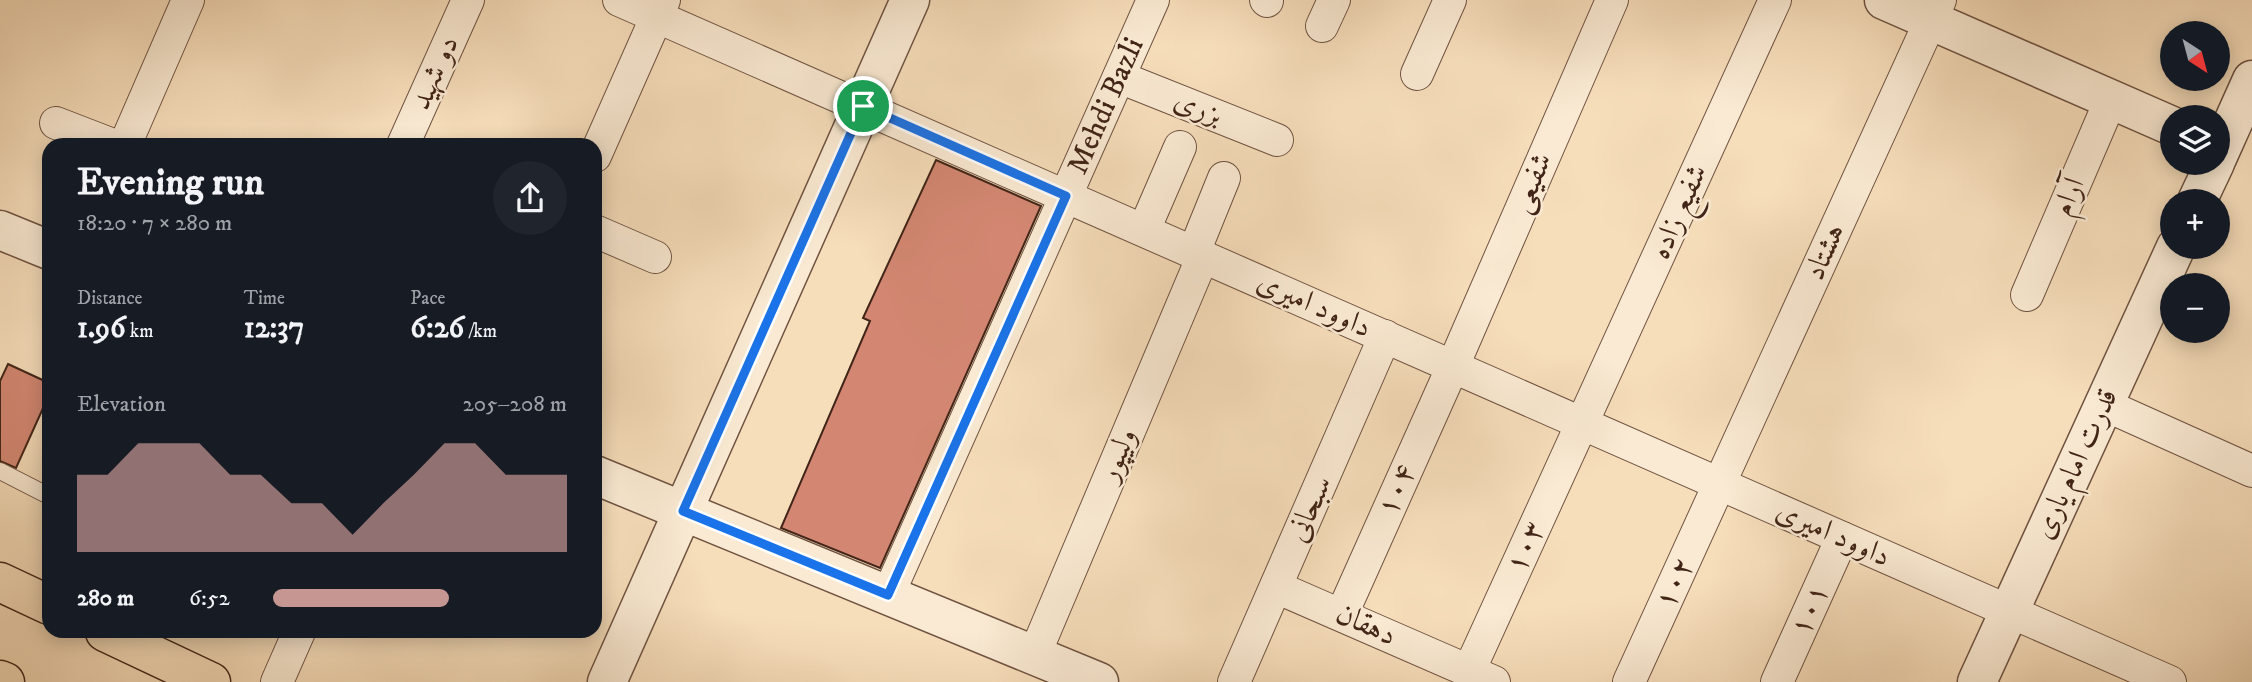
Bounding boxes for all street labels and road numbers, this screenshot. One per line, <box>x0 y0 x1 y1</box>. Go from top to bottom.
street label: دو شهید <box>402 30 468 116</box>
street label: Mehdi Bazli <box>1059 32 1153 180</box>
street label: بزری <box>1168 82 1228 134</box>
street label: شفیعی <box>1503 147 1561 219</box>
street label: شفیع زاده <box>1642 159 1723 268</box>
street label: آرام <box>2044 168 2100 224</box>
street label: هشتاد <box>1796 218 1854 286</box>
street label: داوود امیری <box>1251 263 1377 347</box>
street label: قدرت امام یاری <box>2025 383 2132 548</box>
street label: ولیپور <box>1089 423 1146 490</box>
street label: ۱۰۴ <box>1369 458 1425 522</box>
street label: سبحانی <box>1279 470 1341 548</box>
street label: داوود امیری <box>1770 492 1896 576</box>
street label: ۱۰۳ <box>1498 515 1554 579</box>
street label: ۱۰۲ <box>1647 551 1703 615</box>
street label: ۱۰۱ <box>1782 578 1838 642</box>
street label: دهقان <box>1330 595 1402 655</box>

